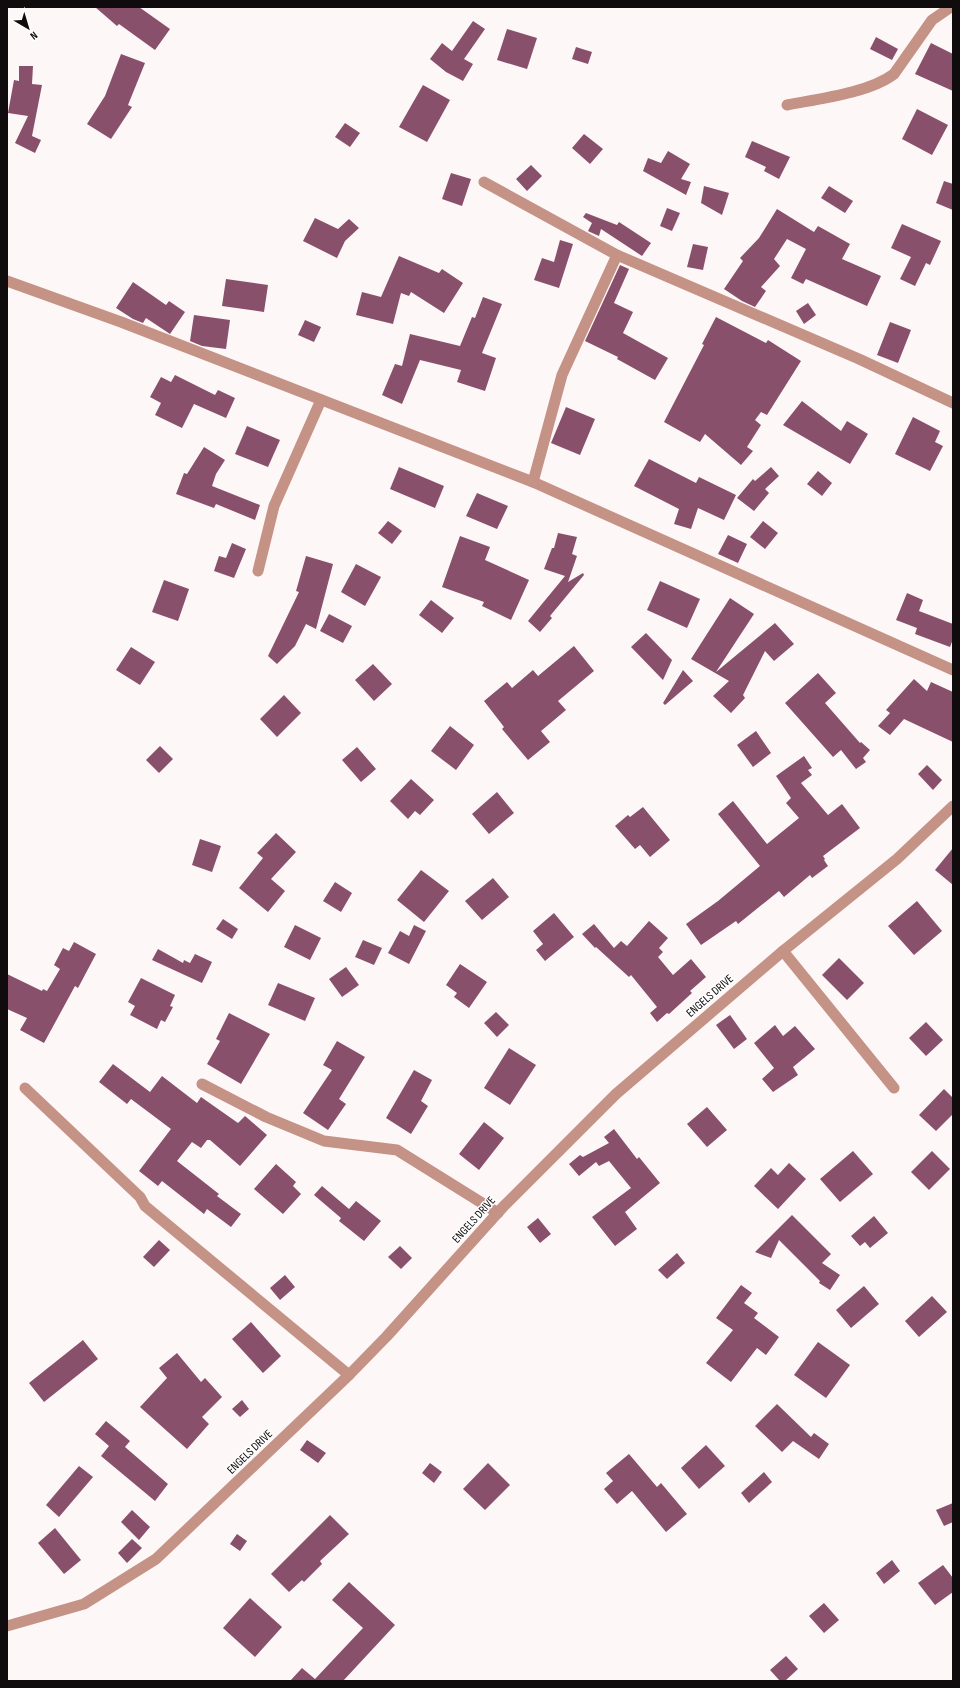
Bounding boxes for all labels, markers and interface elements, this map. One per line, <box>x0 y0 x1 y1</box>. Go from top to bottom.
north arrow <box>8 8 48 48</box>
text: N <box>27 29 40 42</box>
street label: ENGELS DRIVE <box>683 971 737 1021</box>
street label: ENGELS DRIVE <box>449 1194 499 1246</box>
street label: ENGELS DRIVE <box>224 1427 276 1477</box>

